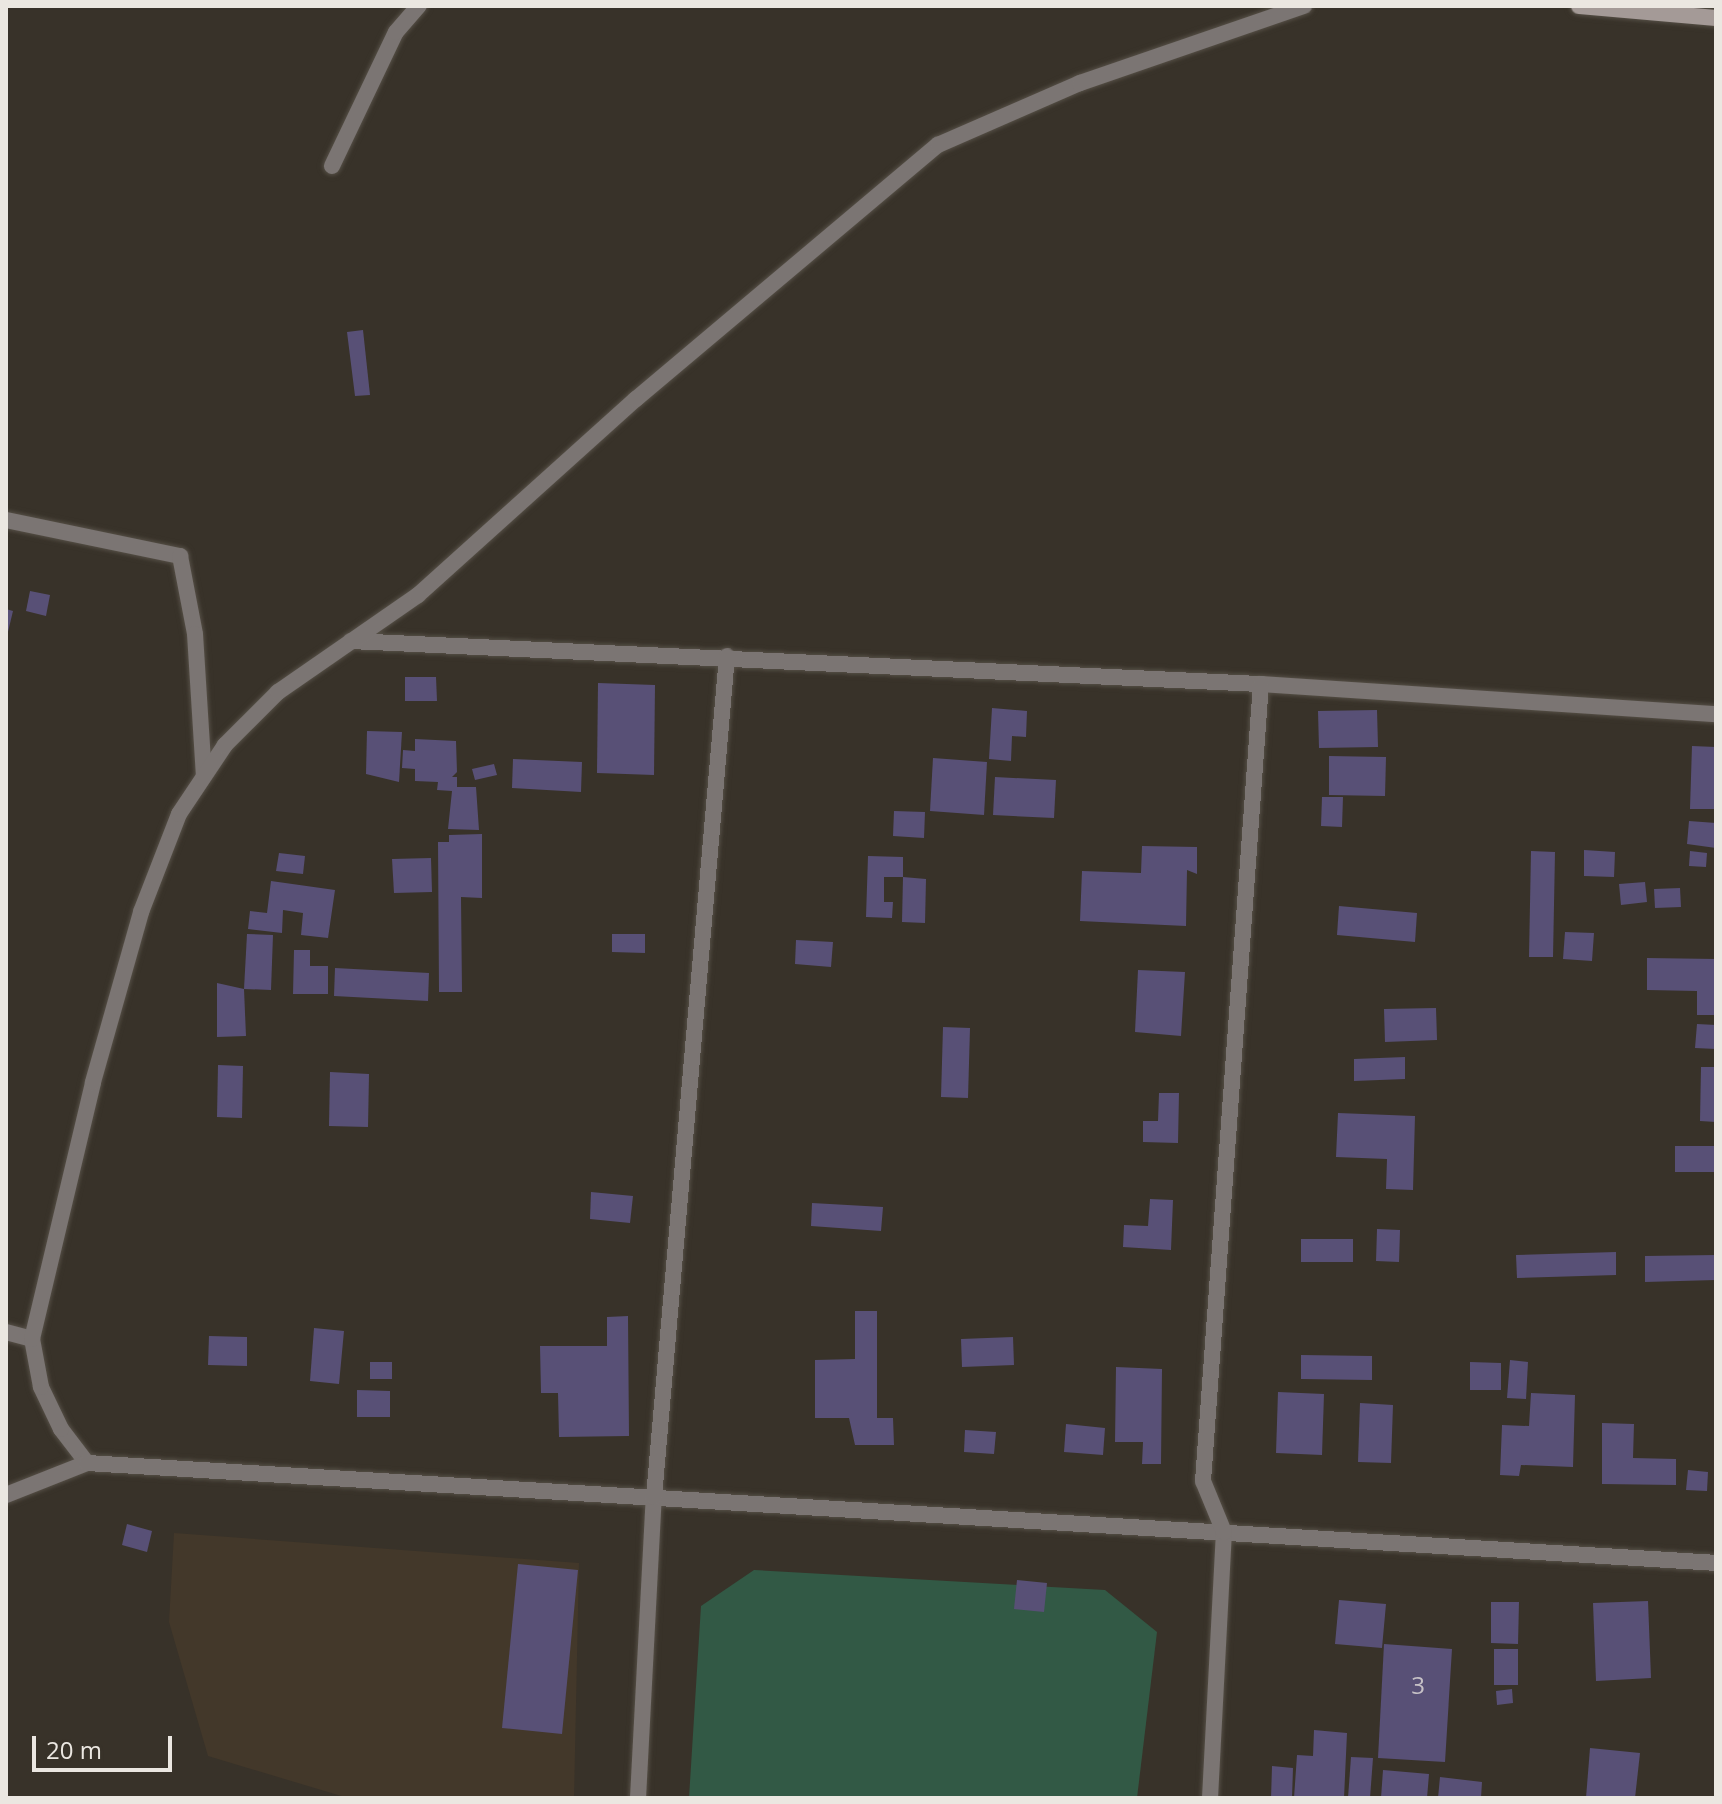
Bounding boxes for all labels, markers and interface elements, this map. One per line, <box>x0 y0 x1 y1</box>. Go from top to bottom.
house number: 3 <box>1411 1671 1425 1699</box>
scale bar <box>36 1720 176 1770</box>
text: 20 m <box>46 1733 102 1766</box>

